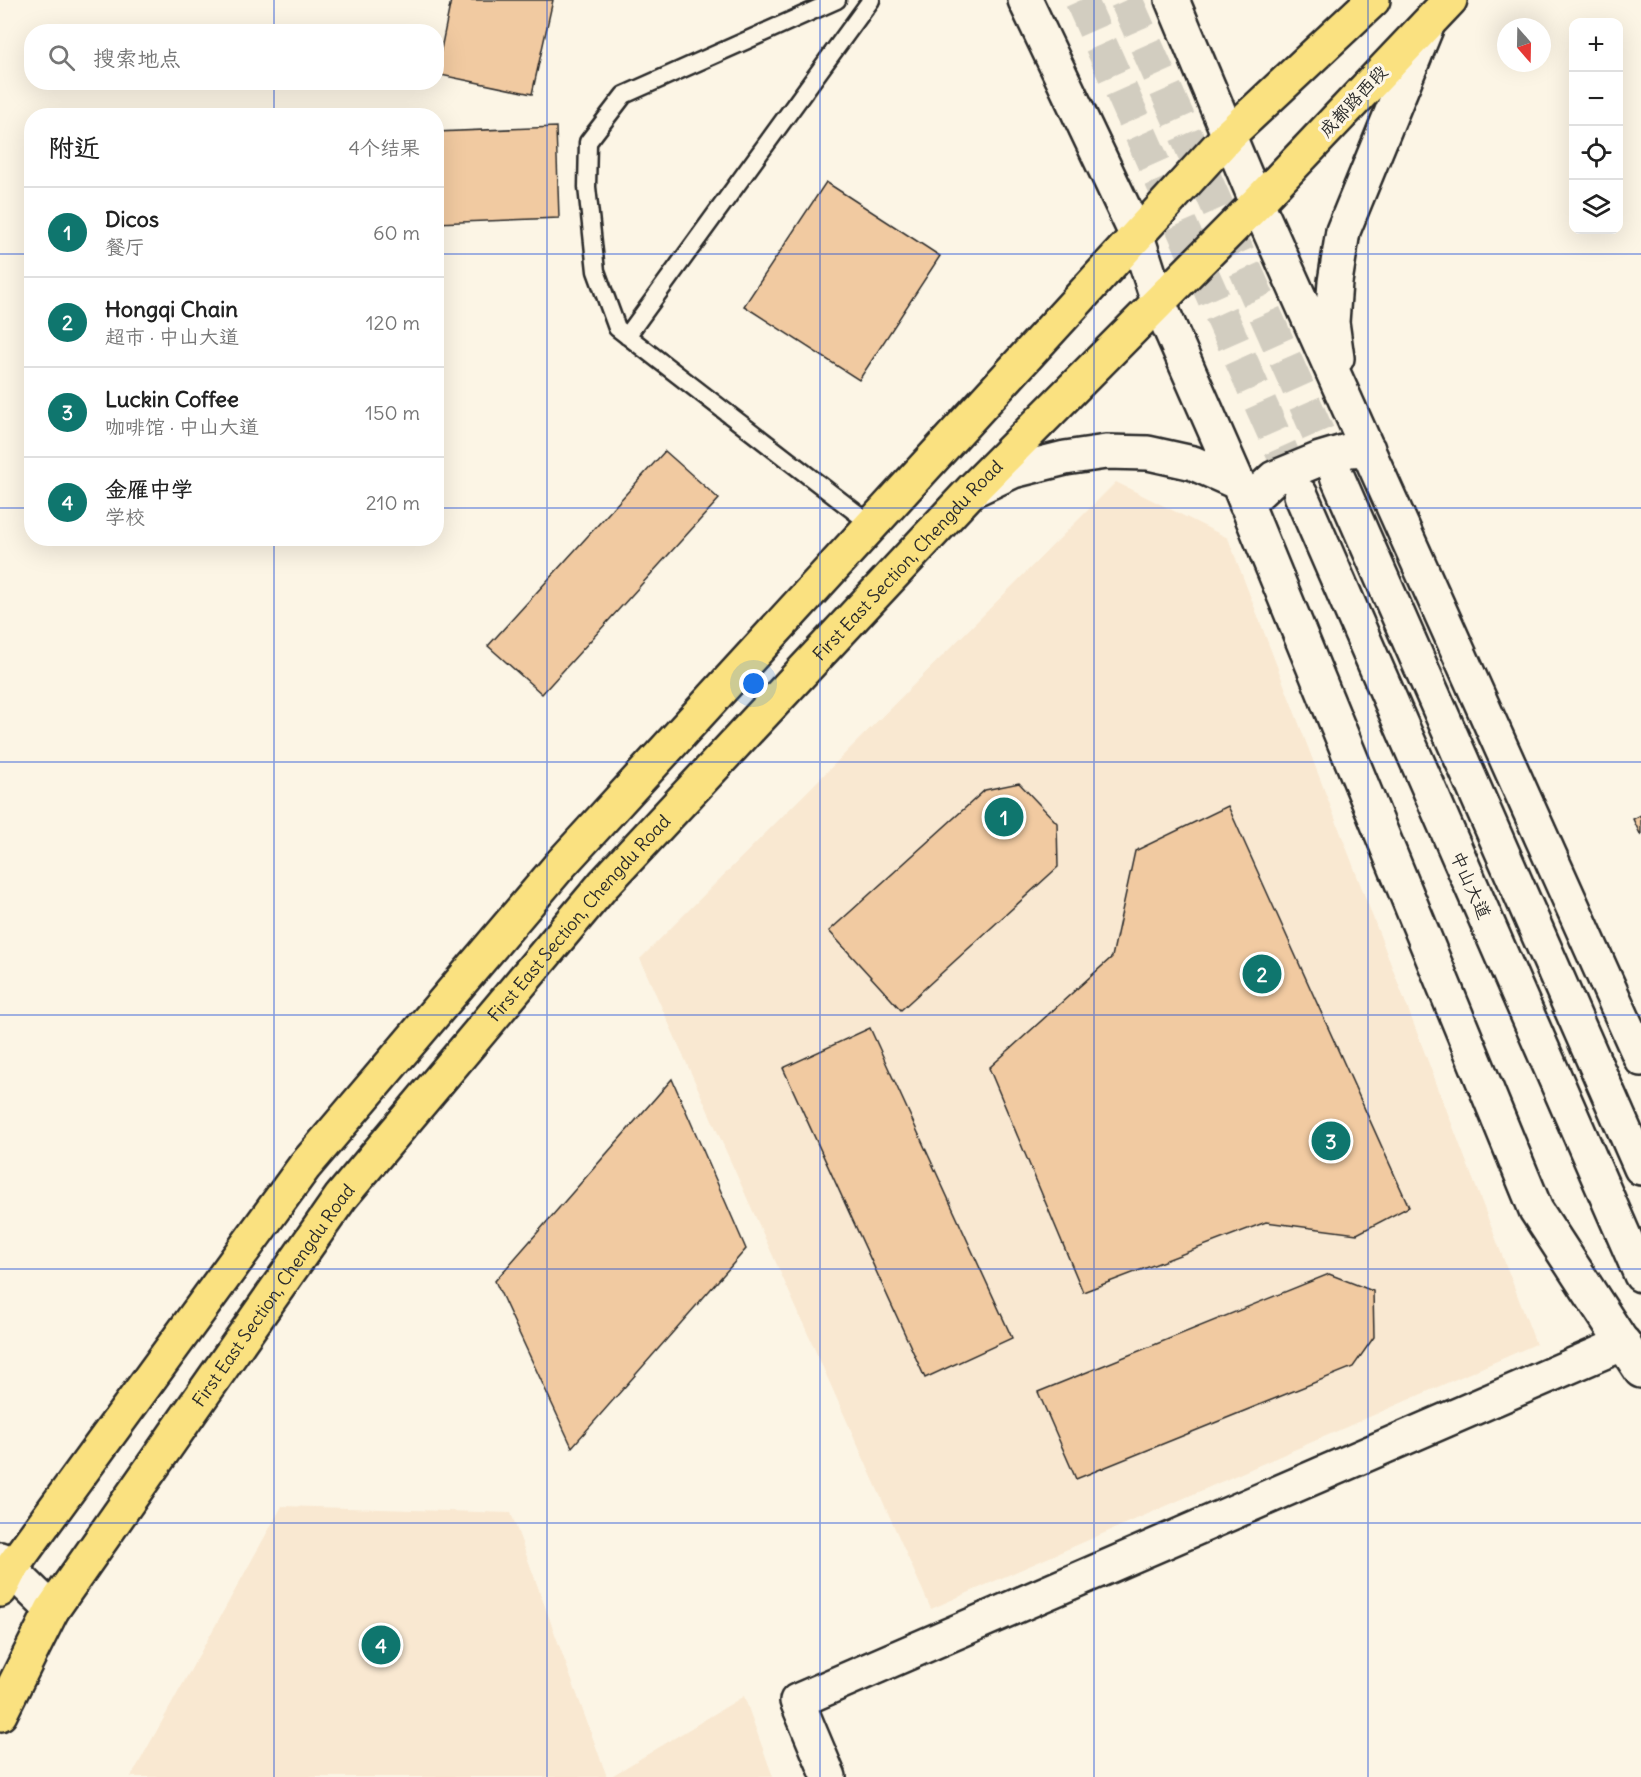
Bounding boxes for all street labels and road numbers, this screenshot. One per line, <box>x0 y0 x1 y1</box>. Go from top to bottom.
street label: 成都路西段 <box>1314 60 1392 142</box>
street label: First East Section, Chengdu Road <box>807 454 1007 665</box>
street label: First East Section, Chengdu Road <box>482 809 675 1026</box>
street label: 中山大道 <box>1446 847 1496 923</box>
street label: First East Section, Chengdu Road <box>187 1178 359 1411</box>

